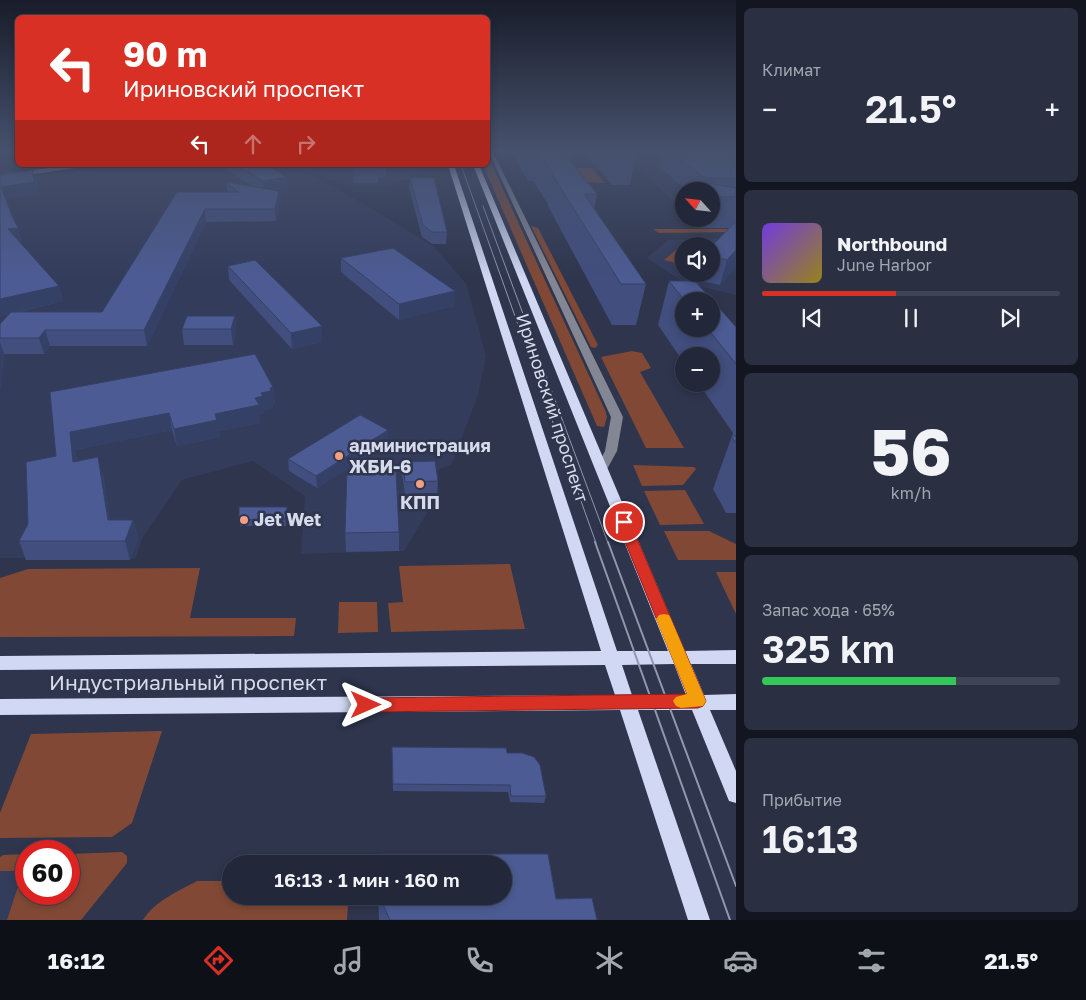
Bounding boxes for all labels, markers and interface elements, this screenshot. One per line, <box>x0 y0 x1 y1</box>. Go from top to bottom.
text: 90 m <box>123 33 207 75</box>
icon: left <box>40 35 105 100</box>
text: Климат <box>762 60 821 80</box>
text: Ириновский проспект <box>123 75 364 102</box>
text: 21.5° <box>865 86 957 131</box>
text: − <box>762 93 777 126</box>
text: + <box>1045 93 1060 126</box>
icon: left <box>186 130 214 158</box>
icon: ahead <box>239 130 267 158</box>
icon: right <box>292 130 320 158</box>
north arrow <box>675 182 720 228</box>
map controls <box>675 182 720 392</box>
text: Northbound <box>837 232 947 255</box>
button: sound <box>675 237 720 282</box>
text: June Harbor <box>837 255 932 275</box>
button: + <box>675 292 720 337</box>
icon: previous <box>798 304 826 332</box>
icon: pause <box>897 304 925 332</box>
icon: next <box>996 304 1024 332</box>
street label: Ириновский проспект <box>512 311 594 505</box>
button: − <box>675 347 720 392</box>
text: 56 <box>871 411 951 489</box>
place label: администрация ЖБИ-6 <box>349 434 491 477</box>
marker: администрация ЖБИ-6 <box>333 450 345 462</box>
marker: КПП <box>414 478 426 490</box>
text: km/h <box>891 483 931 503</box>
place label: КПП <box>400 491 440 513</box>
pin <box>603 501 645 543</box>
place label: Jet Wet <box>254 508 321 530</box>
icon: arrive <box>610 508 638 536</box>
marker: Jet Wet <box>238 514 250 526</box>
text: Запас хода · 65% <box>762 600 895 620</box>
text: 325 km <box>762 626 895 671</box>
street label: Индустриальный проспект <box>49 669 327 695</box>
position arrow <box>339 678 391 730</box>
text: Прибытие <box>762 790 842 810</box>
text: 16:13 <box>762 816 859 861</box>
speed limit sign: 60 <box>15 840 80 905</box>
text: 16:13 · 1 мин · 160 m <box>274 868 460 891</box>
icon: directions <box>201 943 236 978</box>
icon: music <box>331 943 366 978</box>
icon: phone <box>462 943 497 978</box>
icon: climate <box>592 943 627 978</box>
icon: car <box>723 943 758 978</box>
icon: filters <box>854 943 889 978</box>
text: 16:12 <box>48 947 105 974</box>
text: 21.5° <box>984 947 1038 974</box>

